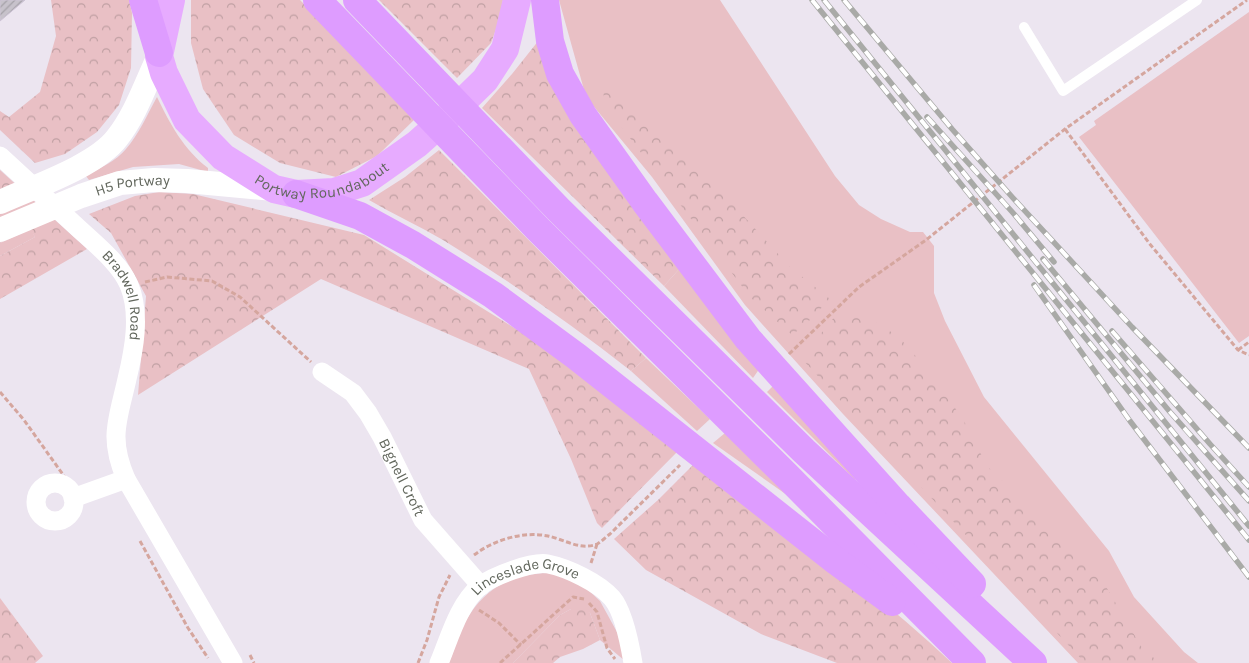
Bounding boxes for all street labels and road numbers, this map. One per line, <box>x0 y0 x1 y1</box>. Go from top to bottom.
street label: Portway Roundabout <box>251 158 393 203</box>
street label: H5 Portway <box>93 171 170 200</box>
street label: Bradwell Road <box>98 246 145 341</box>
street label: Bignell Croft <box>375 435 429 519</box>
street label: Linceslade Grove <box>467 554 583 599</box>

